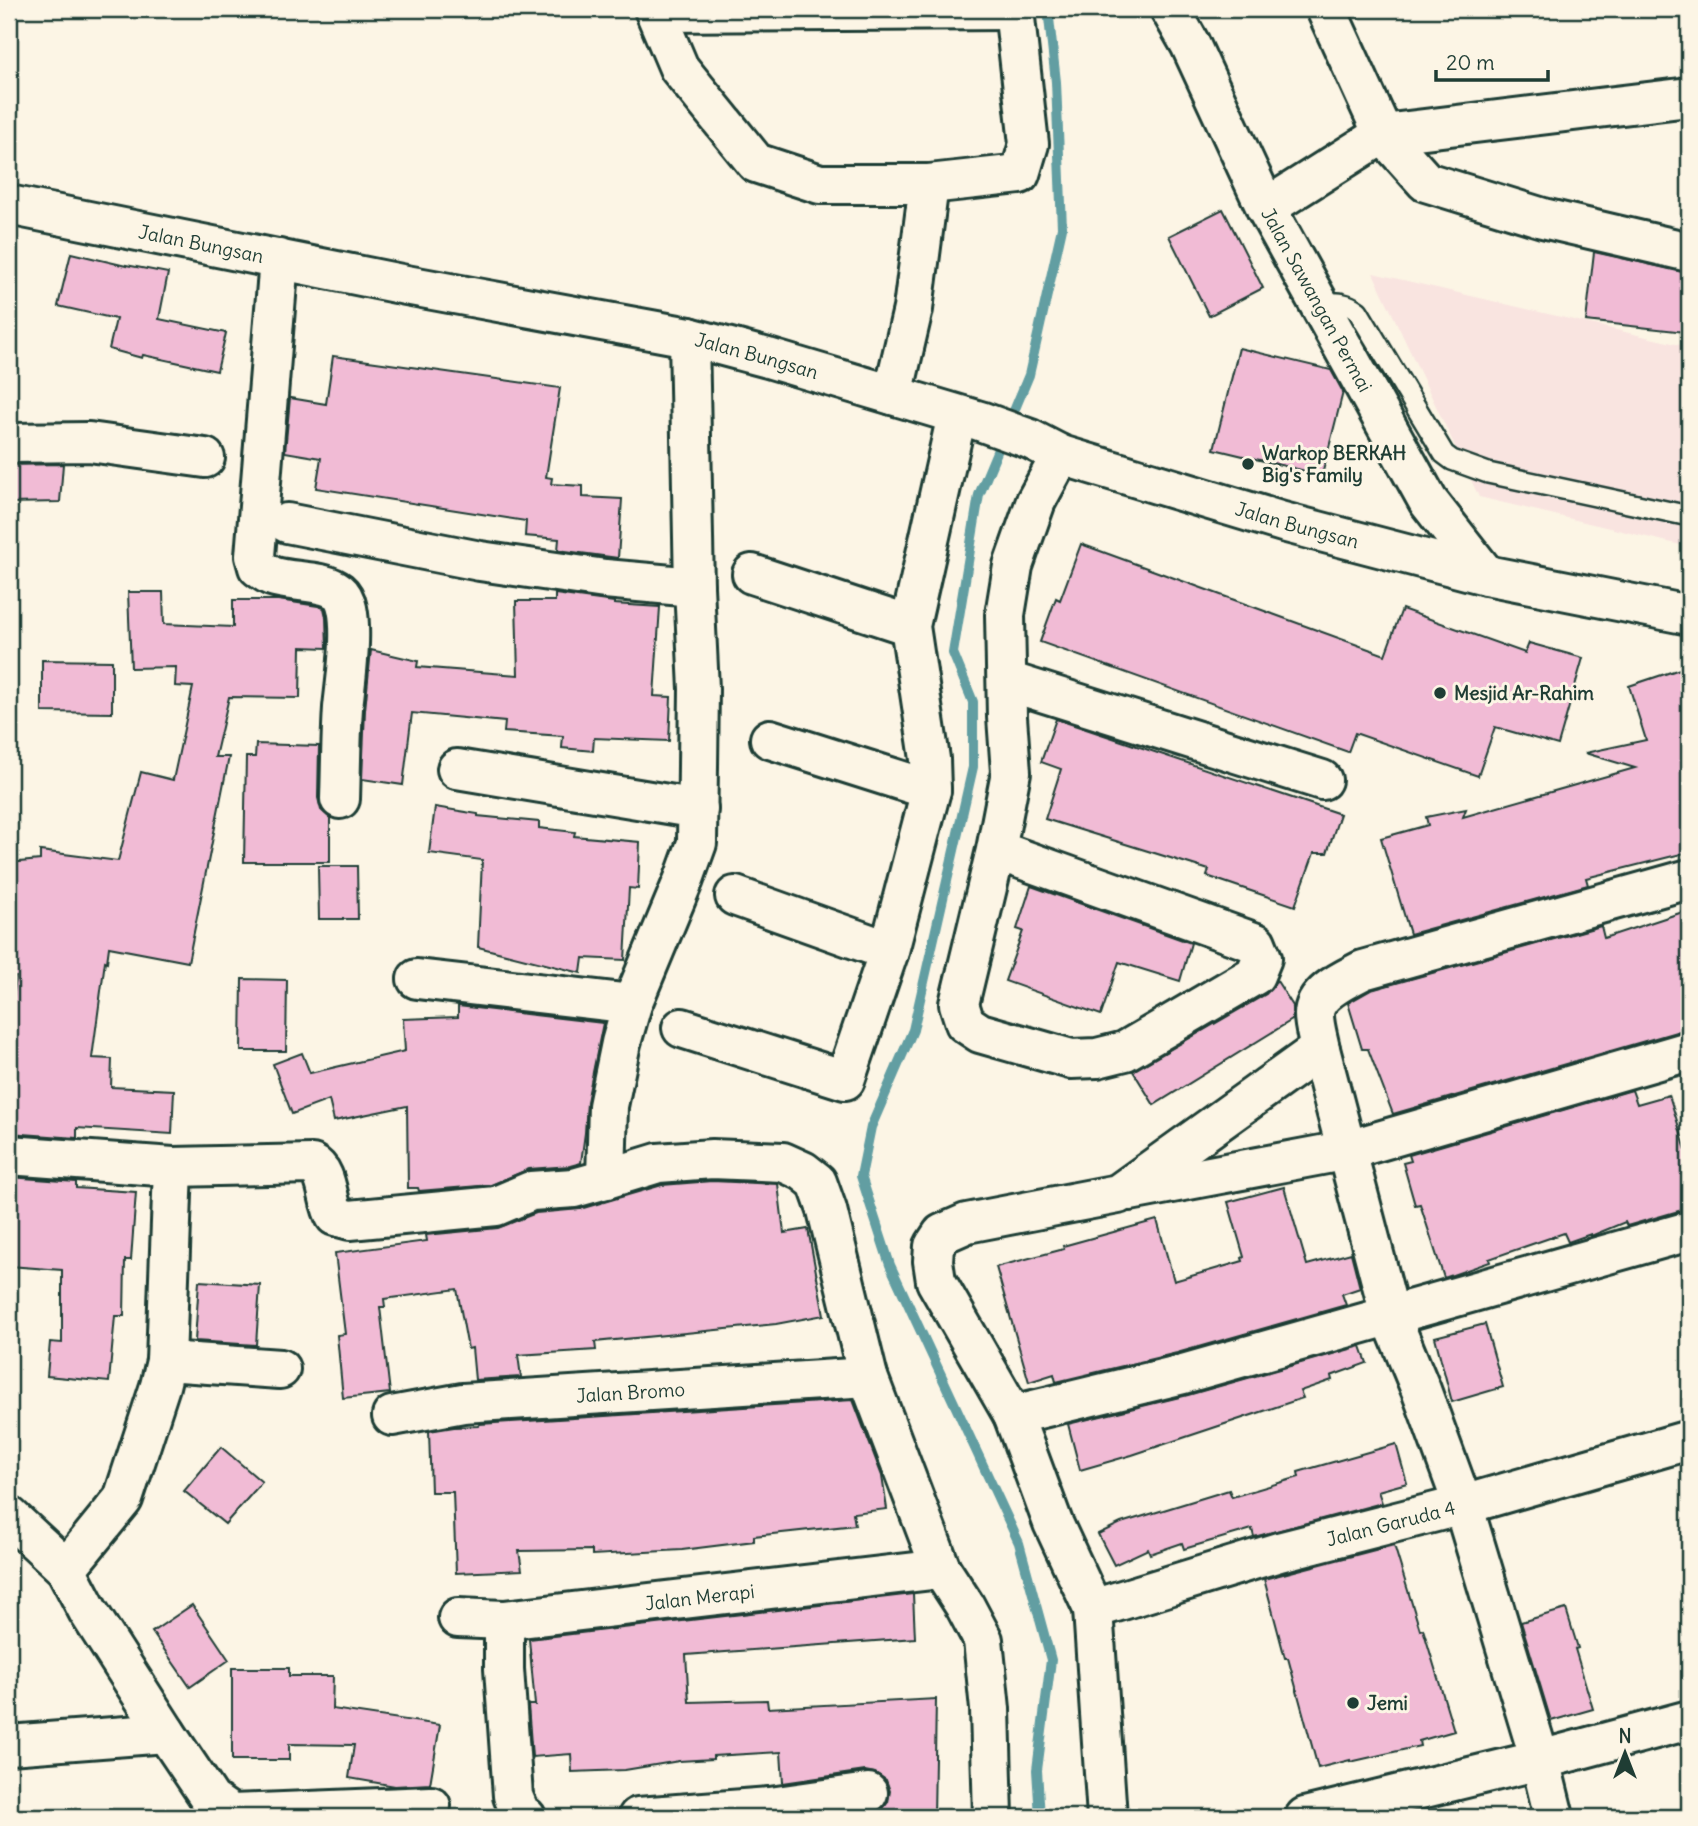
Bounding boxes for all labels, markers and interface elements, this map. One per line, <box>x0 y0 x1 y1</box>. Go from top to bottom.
scale bar <box>1436 38 1548 82</box>
text: 20 m <box>1446 49 1495 76</box>
street label: Jalan Sawangan Permai <box>1256 203 1377 396</box>
street label: Jalan Bungsan <box>137 219 266 268</box>
street label: Jalan Bungsan <box>693 327 821 384</box>
place label: Warkop BERKAH Big's Family <box>1262 441 1406 487</box>
marker: Warkop BERKAH Big's Family <box>1240 456 1256 472</box>
street label: Jalan Bungsan <box>1233 496 1361 553</box>
place label: Mesjid Ar-Rahim <box>1454 681 1594 705</box>
marker: Mesjid Ar-Rahim <box>1432 685 1448 701</box>
street label: Jalan Bromo <box>575 1377 686 1408</box>
street label: Jalan Garuda 4 <box>1324 1495 1458 1551</box>
street label: Jalan Merapi <box>644 1579 756 1615</box>
place label: Jemi <box>1367 1691 1408 1715</box>
marker: Jemi <box>1345 1695 1361 1711</box>
north arrow <box>1590 1717 1660 1787</box>
text: N <box>1618 1724 1632 1748</box>

